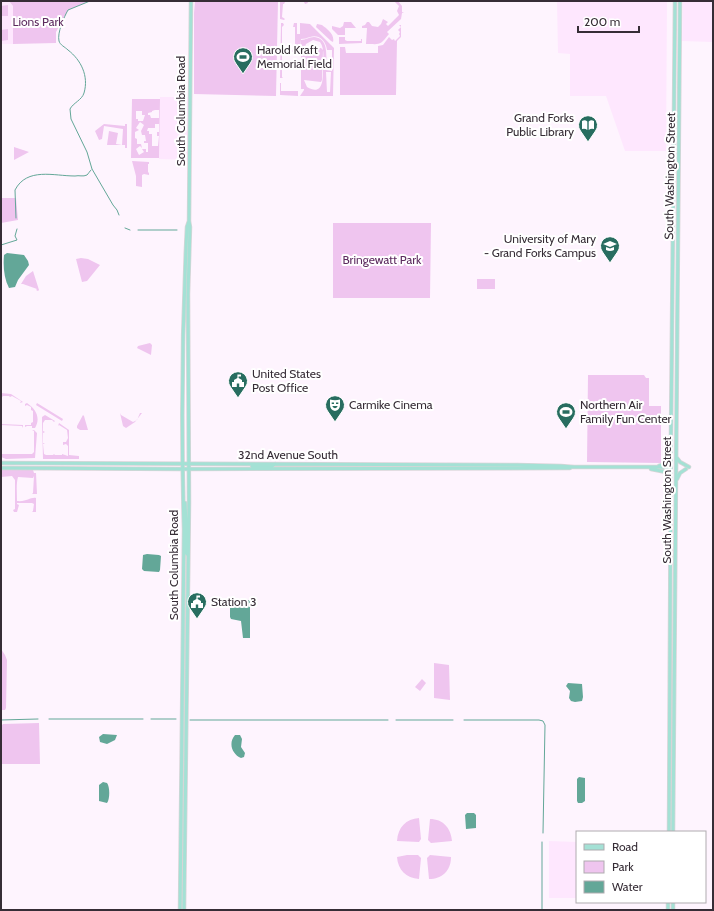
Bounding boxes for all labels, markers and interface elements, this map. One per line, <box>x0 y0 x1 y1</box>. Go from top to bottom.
scale bar <box>578 8 639 34</box>
park label: Lions Park <box>12 14 64 29</box>
text: 200 m <box>584 14 620 29</box>
place label: Harold Kraft Memorial Field <box>257 42 332 71</box>
sports icon: Harold Kraft Memorial Field <box>232 46 254 74</box>
street label: South Columbia Road <box>173 56 188 166</box>
place label: Grand Forks Public Library <box>506 110 574 139</box>
street label: South Washington Street <box>661 112 678 240</box>
library icon: Grand Forks Public Library <box>577 114 599 142</box>
place label: University of Mary - Grand Forks Campus <box>484 231 596 260</box>
school or university icon: University of Mary - Grand Forks Campus <box>599 235 621 263</box>
park label: Bringewatt Park <box>343 252 422 267</box>
place label: United States Post Office <box>252 366 321 395</box>
public building icon: United States Post Office <box>227 370 249 398</box>
theatre icon: Carmike Cinema <box>324 394 346 422</box>
place label: Carmike Cinema <box>349 397 433 412</box>
place label: Northern Air Family Fun Center <box>580 397 672 426</box>
sports icon: Northern Air Family Fun Center <box>555 401 577 429</box>
street label: South Washington Street <box>659 436 674 564</box>
street label: 32nd Avenue South <box>238 447 338 462</box>
street label: South Columbia Road <box>166 510 181 620</box>
public building icon: Station 3 <box>186 591 208 619</box>
place label: Station 3 <box>211 594 257 609</box>
legend <box>576 831 706 903</box>
text: Road <box>612 839 638 854</box>
text: Park <box>612 859 634 874</box>
text: Water <box>612 879 643 894</box>

